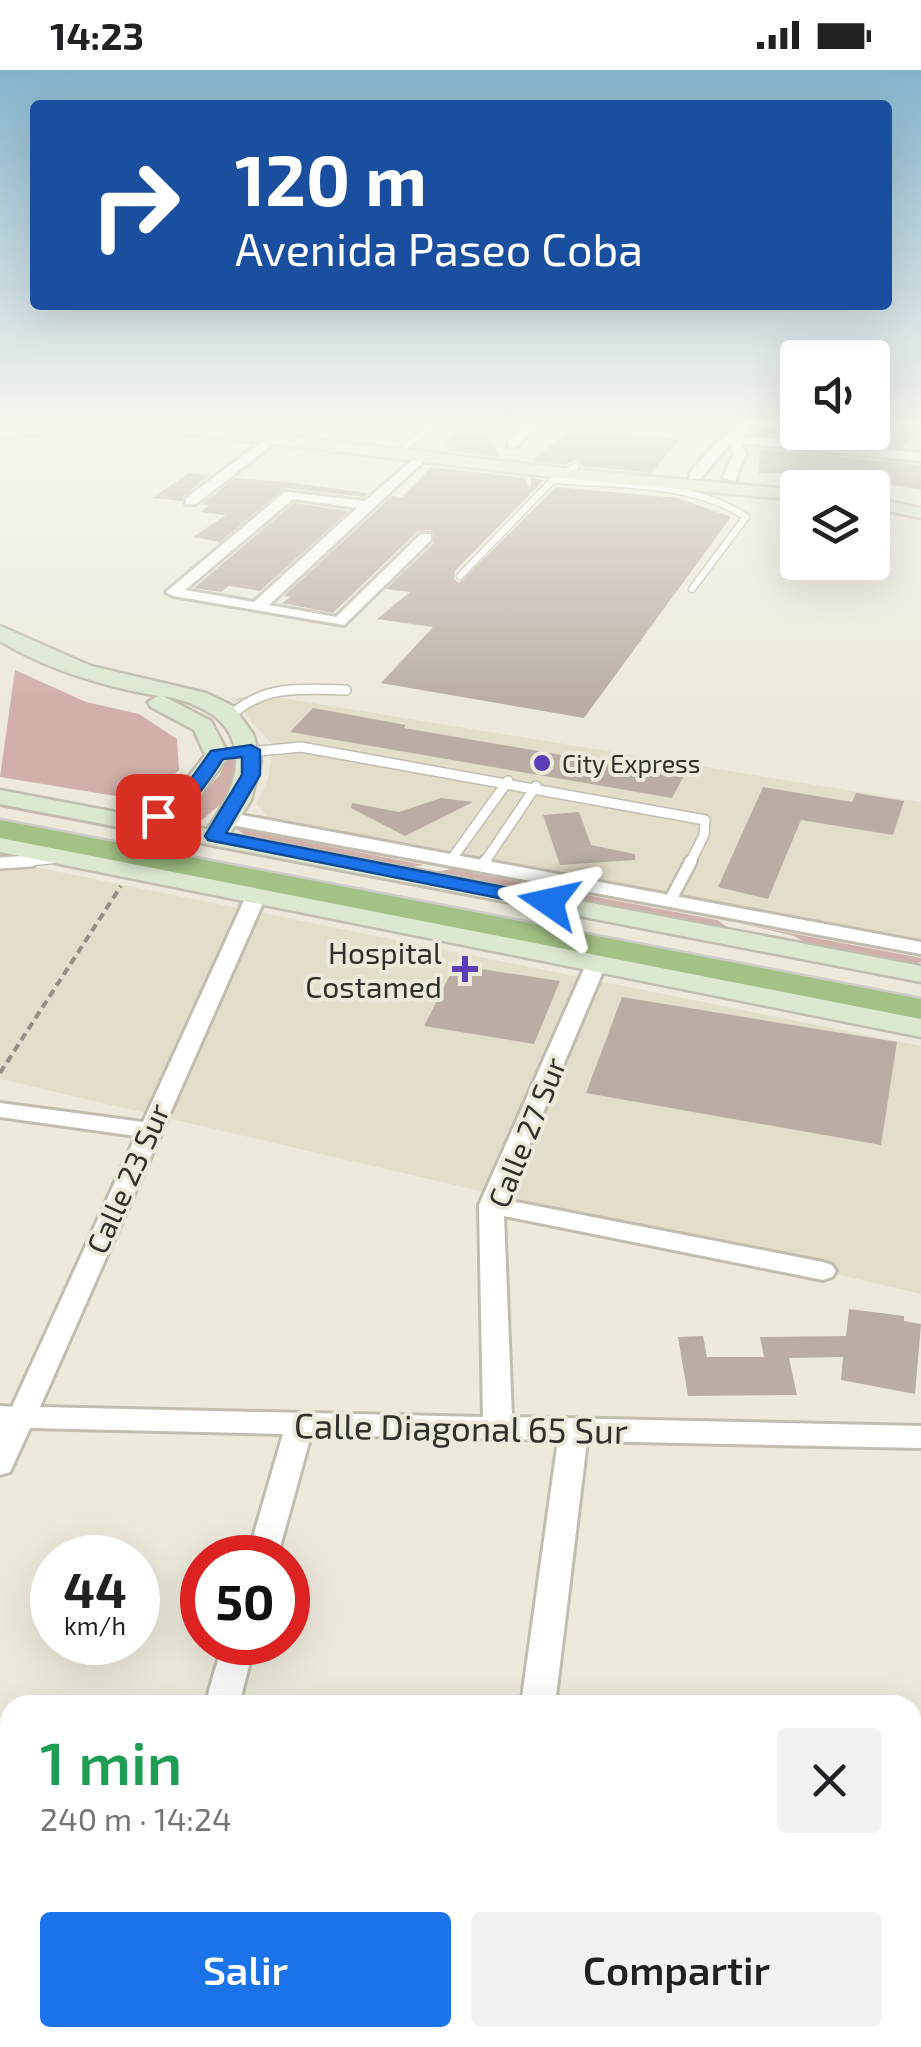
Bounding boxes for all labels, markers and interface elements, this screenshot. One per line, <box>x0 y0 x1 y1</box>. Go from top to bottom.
text: 14:23 <box>50 12 144 58</box>
text: 120 m <box>235 136 427 220</box>
icon: right <box>70 140 200 270</box>
text: Avenida Paseo Coba <box>235 221 643 275</box>
map controls <box>780 340 890 580</box>
button: sound <box>780 340 890 450</box>
button: layers <box>780 470 890 580</box>
place label: City Express <box>562 748 700 778</box>
marker: City Express <box>531 752 553 774</box>
pin <box>116 774 201 859</box>
icon: arrive <box>131 789 186 844</box>
position arrow <box>497 850 601 954</box>
place label: Hospital Costamed <box>305 934 442 1004</box>
marker: Hospital Costamed <box>452 956 478 982</box>
street label: Calle 27 Sur <box>480 1052 572 1212</box>
street label: Calle 23 Sur <box>78 1097 176 1259</box>
street label: Calle Diagonal 65 Sur <box>294 1403 628 1451</box>
speed limit sign: 50 <box>180 1535 310 1665</box>
text: 44 <box>63 1558 127 1618</box>
text: km/h <box>64 1610 126 1640</box>
text: 1 min <box>40 1725 182 1797</box>
button: close <box>777 1728 882 1833</box>
text: 240 m · 14:24 <box>40 1799 232 1837</box>
button: Salir <box>40 1912 451 2027</box>
button: Compartir <box>471 1912 882 2027</box>

